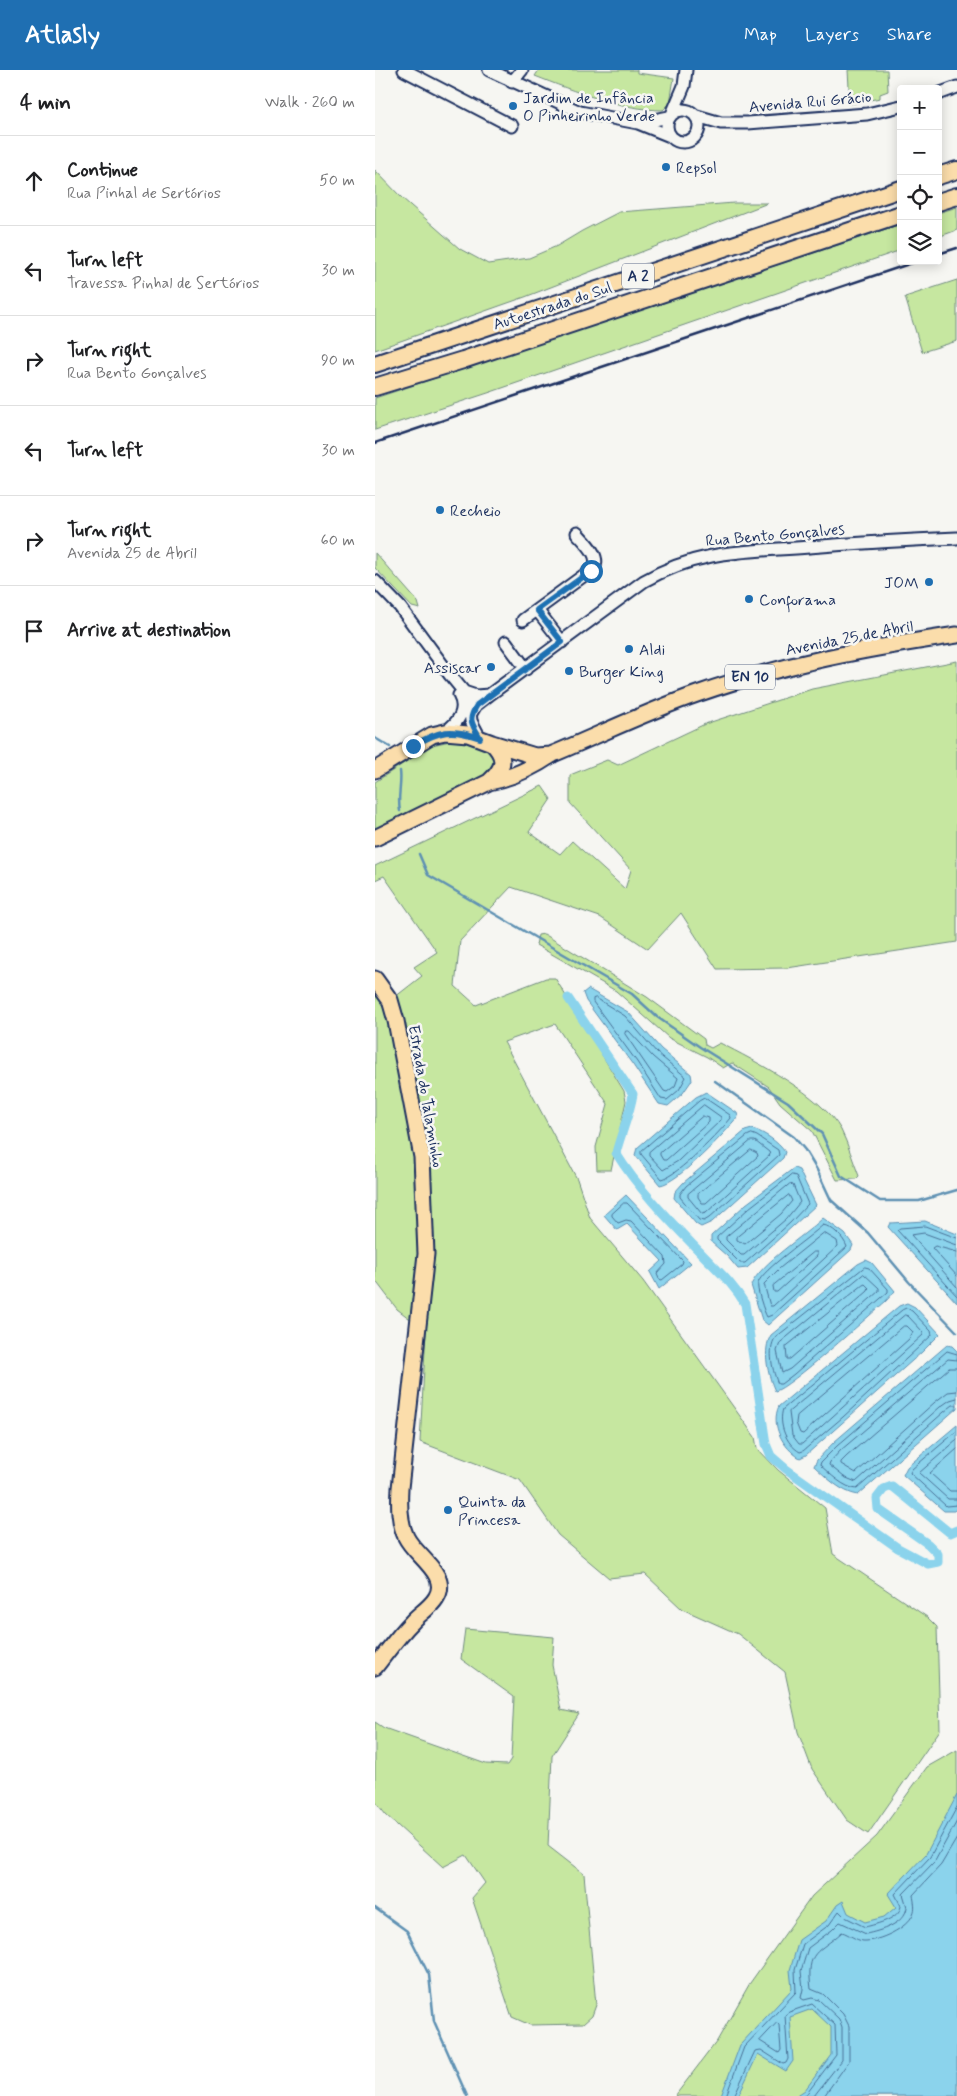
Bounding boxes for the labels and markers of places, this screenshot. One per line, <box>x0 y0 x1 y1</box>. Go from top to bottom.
place label: Jardim de Infância O Pinheirinho Verde <box>523 88 655 127</box>
marker: Jardim de Infância O Pinheirinho Verde <box>507 100 519 112</box>
place label: Repsol <box>676 158 717 179</box>
marker: Repsol <box>660 161 672 173</box>
place label: Recheio <box>450 501 501 522</box>
marker: Recheio <box>434 504 446 516</box>
place label: JOM <box>884 573 919 594</box>
marker: JOM <box>923 576 935 588</box>
place label: Conforama <box>759 590 836 613</box>
marker: Conforama <box>743 593 755 605</box>
place label: Aldi <box>639 640 665 661</box>
marker: Aldi <box>623 643 635 655</box>
place label: Assiscar <box>424 658 481 679</box>
marker: Assiscar <box>485 661 497 673</box>
place label: Burger King <box>579 662 664 684</box>
marker: Burger King <box>563 665 575 677</box>
place label: Quinta da Princesa <box>458 1492 526 1531</box>
marker: Quinta da Princesa <box>442 1504 454 1516</box>

